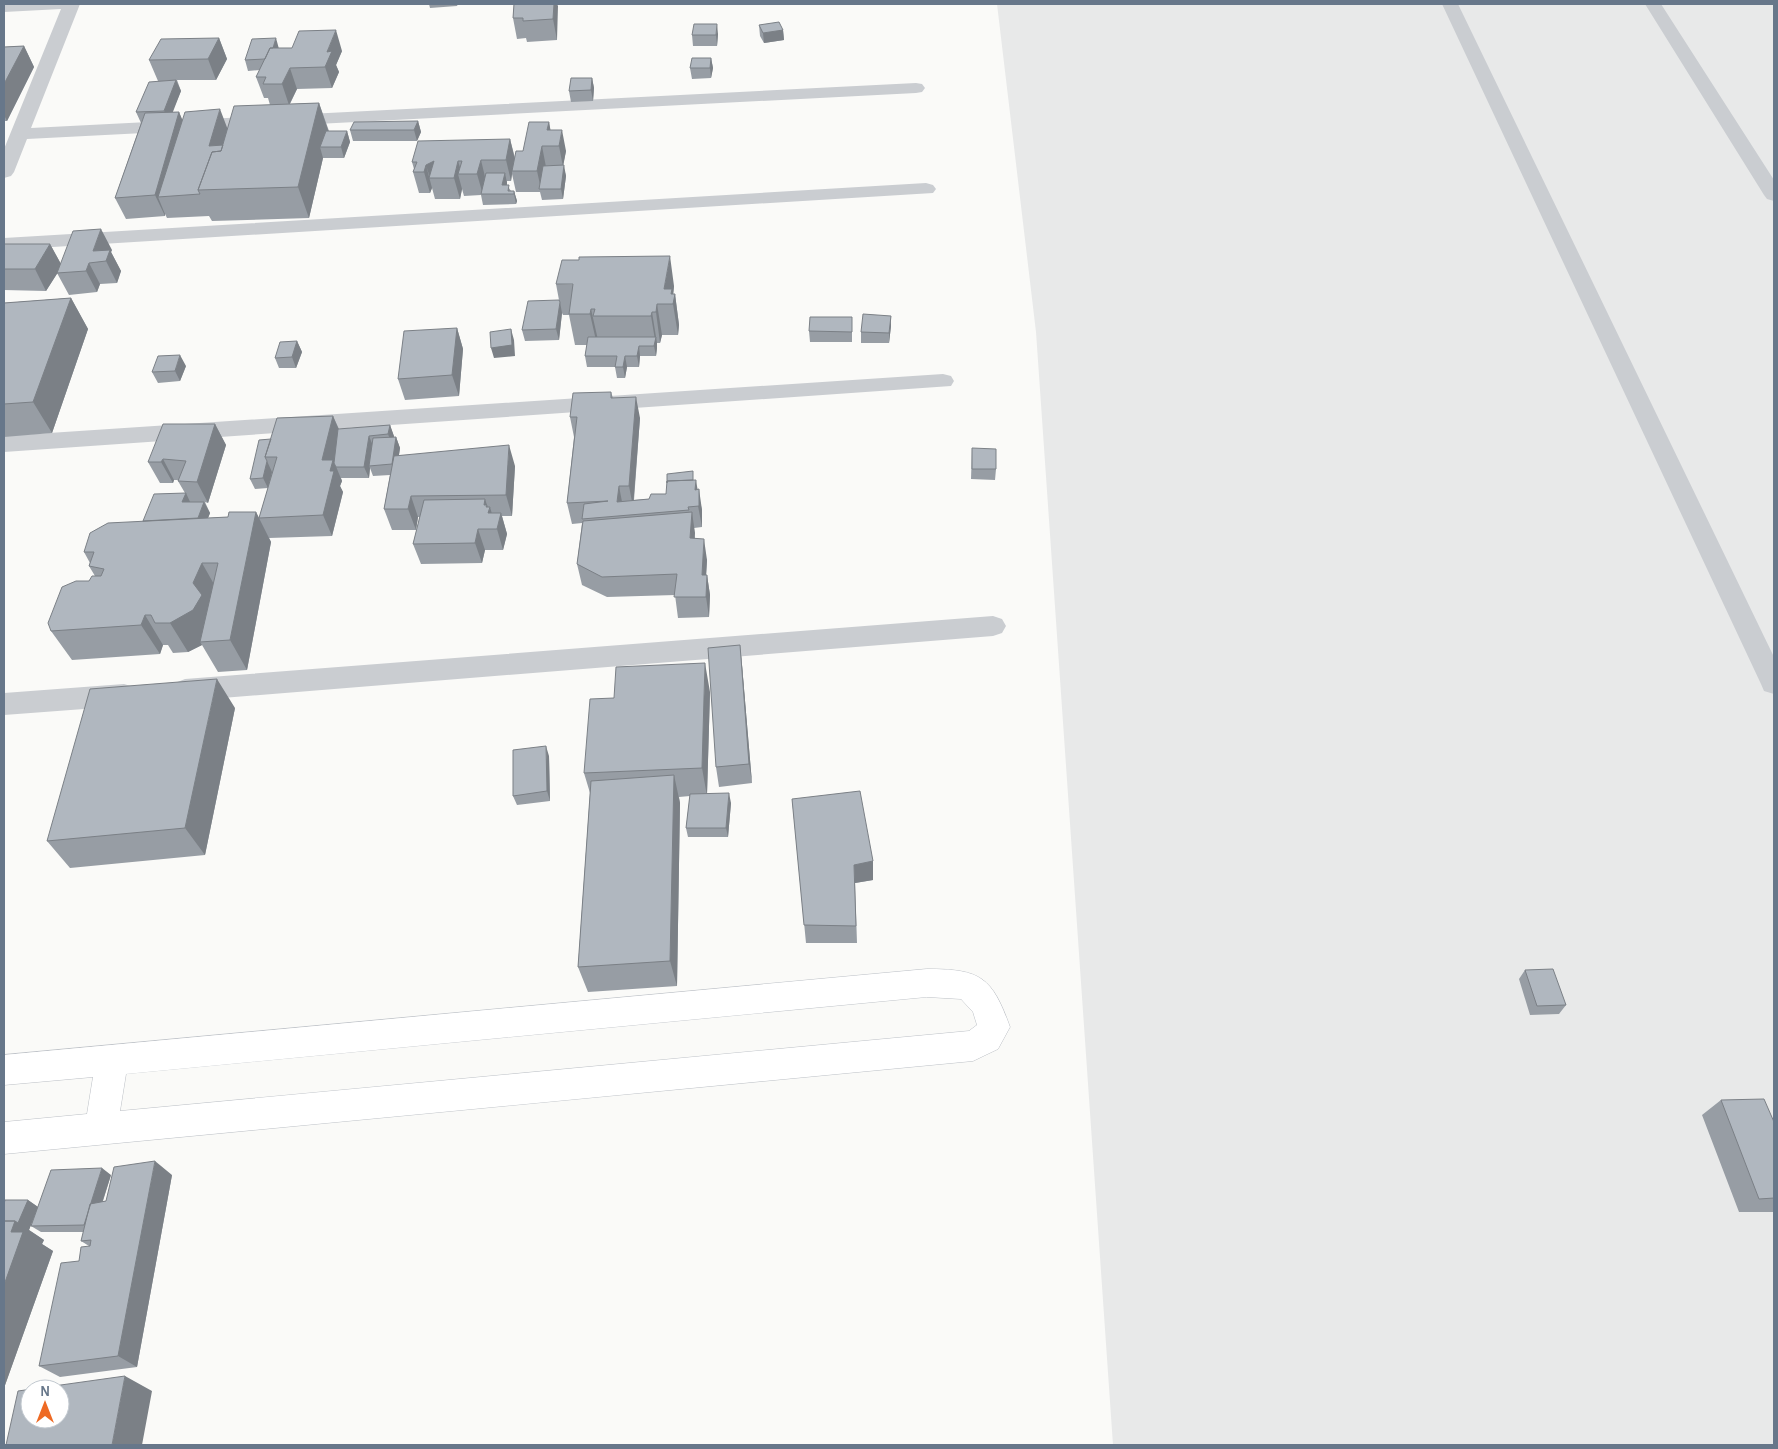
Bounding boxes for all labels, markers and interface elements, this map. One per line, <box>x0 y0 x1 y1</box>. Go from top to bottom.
north arrow <box>20 1379 70 1429</box>
text: N <box>40 1385 50 1399</box>

